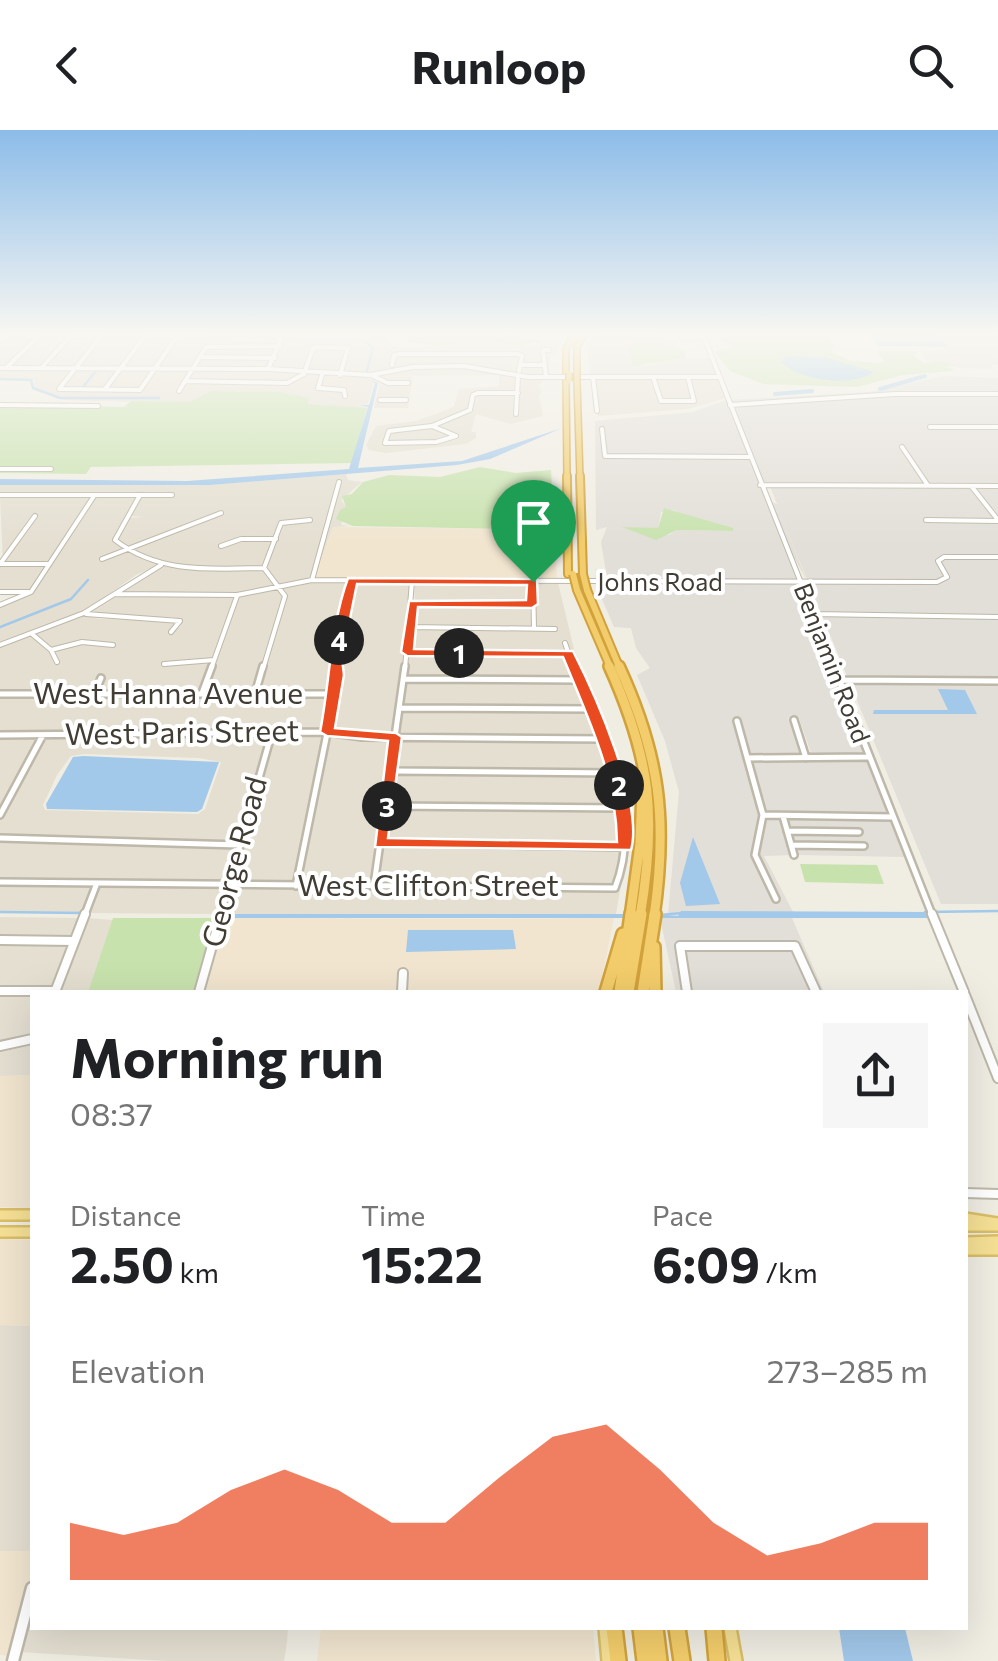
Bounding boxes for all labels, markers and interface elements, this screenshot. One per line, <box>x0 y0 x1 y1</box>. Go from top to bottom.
icon: back <box>40 38 95 93</box>
text: Runloop <box>412 38 586 93</box>
icon: search <box>903 38 958 93</box>
pin <box>491 480 576 583</box>
icon: arrive <box>506 495 561 550</box>
street label: Johns Road <box>597 566 723 596</box>
street label: Benjamin Road <box>789 578 877 747</box>
pin: 4 <box>314 615 364 665</box>
text: 4 <box>330 623 348 657</box>
pin: 1 <box>434 628 484 678</box>
text: 1 <box>453 636 465 670</box>
street label: West Hanna Avenue <box>33 673 303 710</box>
street label: West Paris Street <box>64 710 299 751</box>
pin: 2 <box>594 760 644 810</box>
text: 2 <box>611 768 627 802</box>
street label: George Road <box>192 772 273 951</box>
pin: 3 <box>362 781 412 831</box>
text: 3 <box>379 789 395 823</box>
street label: West Clifton Street <box>297 865 559 902</box>
text: Morning run <box>70 1022 384 1089</box>
button: share <box>823 1023 928 1128</box>
text: 08:37 <box>70 1093 153 1133</box>
text: Distance <box>70 1198 181 1232</box>
text: Time <box>361 1198 425 1232</box>
text: Pace <box>652 1198 713 1232</box>
text: 2.50 <box>70 1232 174 1293</box>
text: 15:22 <box>361 1232 483 1293</box>
text: 6:09 <box>652 1232 760 1293</box>
text: km <box>174 1255 219 1289</box>
text: /km <box>760 1255 818 1289</box>
text: Elevation <box>70 1350 205 1390</box>
text: 273–285 m <box>767 1350 928 1390</box>

